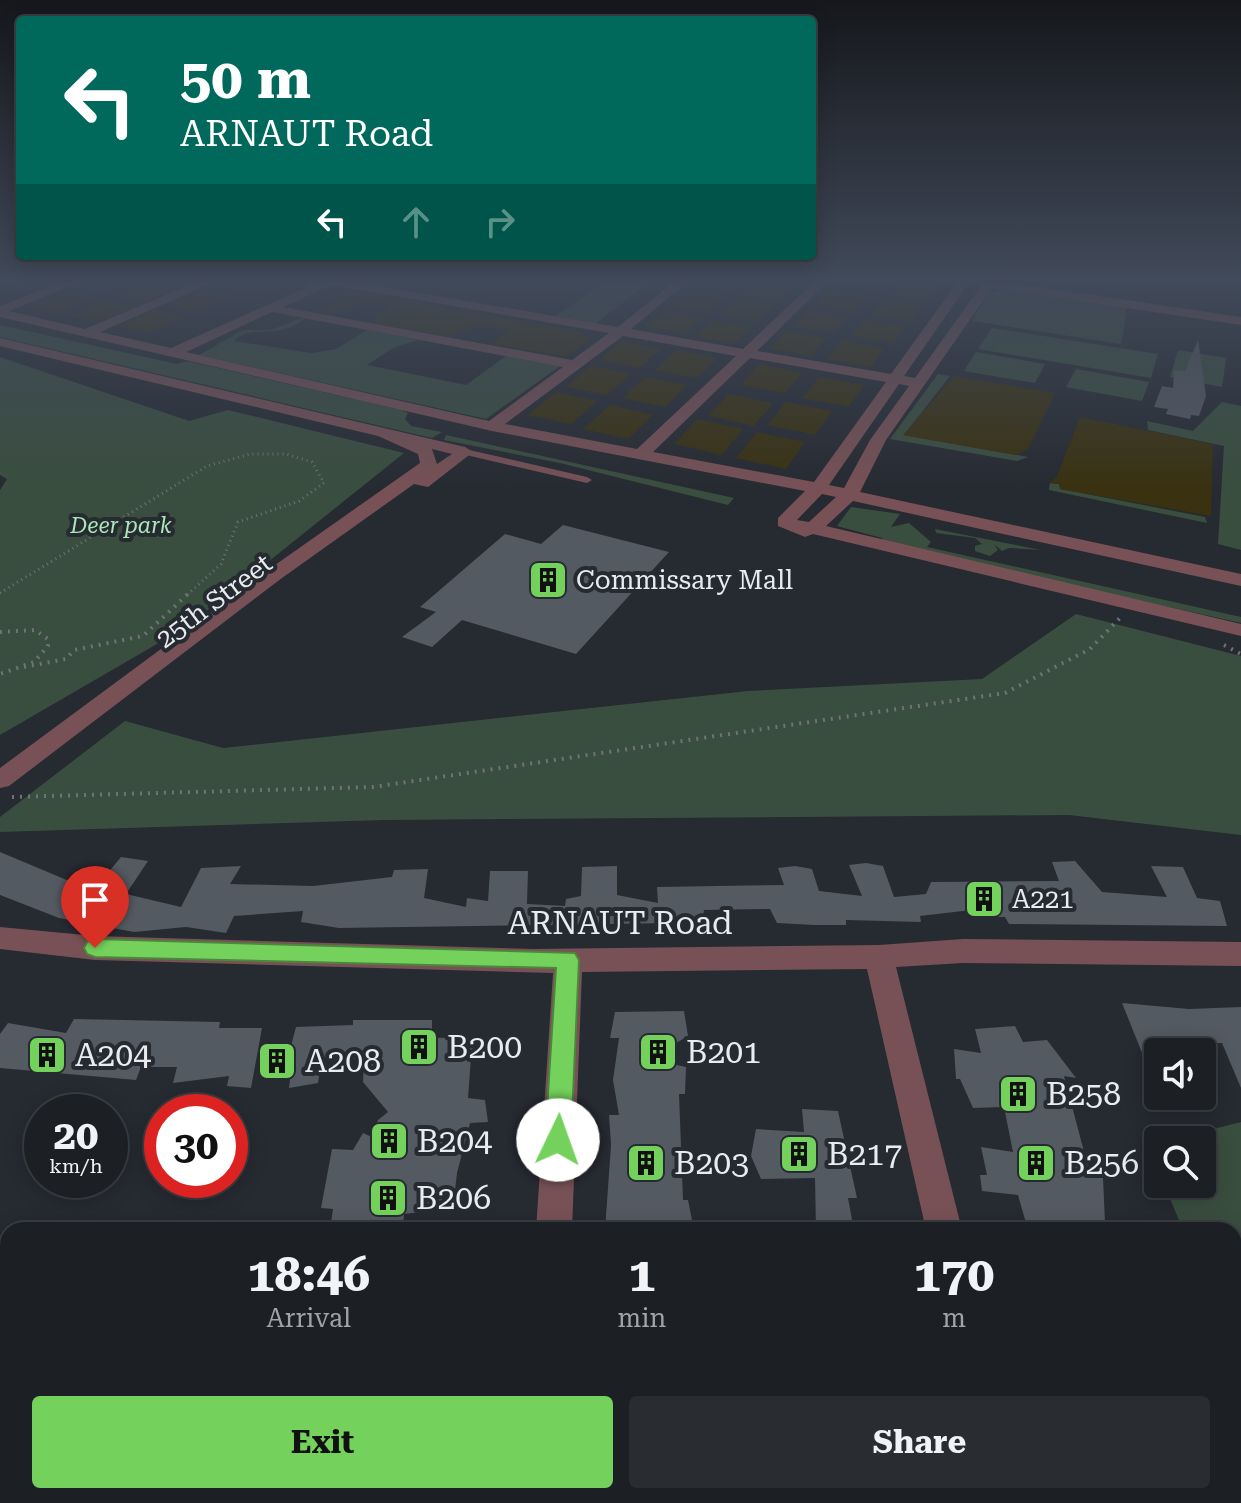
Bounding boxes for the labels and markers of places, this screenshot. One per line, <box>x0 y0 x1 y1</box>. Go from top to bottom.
building icon: Commissary Mall <box>527 559 569 601</box>
place label: Commissary Mall <box>576 565 793 595</box>
pin <box>61 866 129 948</box>
building icon: A221 <box>963 878 1005 920</box>
place label: A221 <box>1012 884 1074 914</box>
building icon: B200 <box>398 1026 440 1068</box>
place label: B200 <box>447 1028 522 1066</box>
building icon: B201 <box>637 1031 679 1073</box>
place label: B201 <box>686 1033 761 1071</box>
building icon: A204 <box>26 1034 68 1076</box>
place label: A204 <box>75 1036 151 1074</box>
building icon: A208 <box>256 1040 298 1082</box>
place label: A208 <box>305 1042 381 1080</box>
building icon: B258 <box>997 1073 1039 1115</box>
place label: B258 <box>1046 1075 1121 1113</box>
building icon: B204 <box>368 1120 410 1162</box>
place label: B204 <box>417 1122 492 1160</box>
building icon: B217 <box>778 1133 820 1175</box>
place label: B217 <box>827 1135 902 1173</box>
building icon: B203 <box>625 1142 667 1184</box>
building icon: B256 <box>1015 1142 1057 1184</box>
place label: B203 <box>674 1144 749 1182</box>
place label: B256 <box>1064 1144 1139 1182</box>
building icon: B206 <box>367 1177 409 1219</box>
place label: B206 <box>416 1179 491 1217</box>

